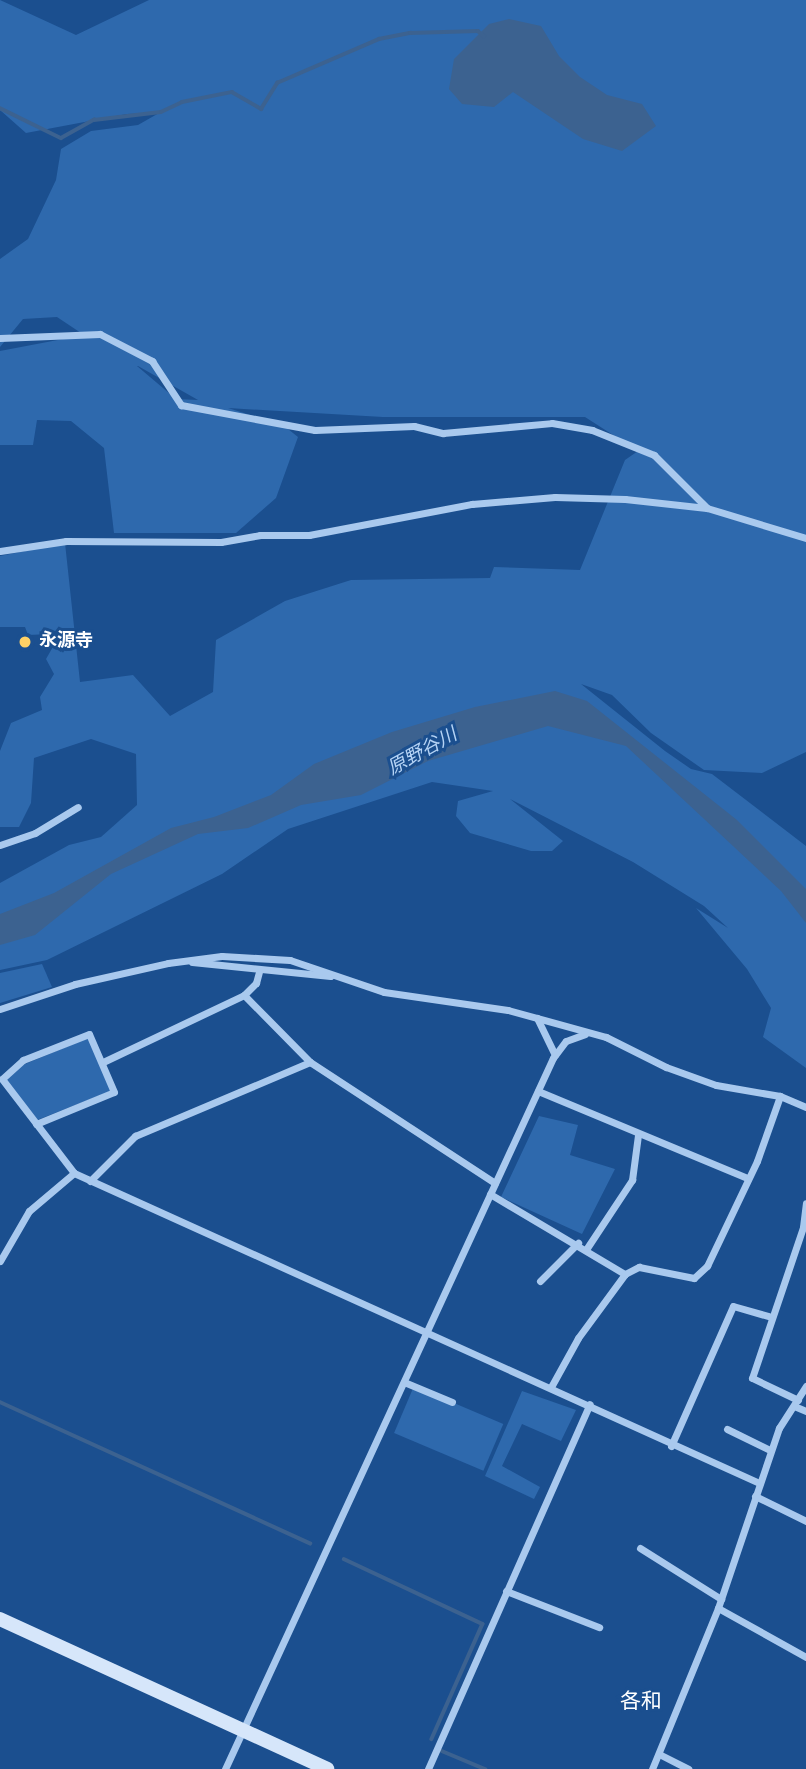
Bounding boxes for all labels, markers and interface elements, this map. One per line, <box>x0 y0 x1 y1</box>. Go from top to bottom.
place label: 永源寺 <box>39 631 93 653</box>
marker: 永源寺 <box>17 634 33 650</box>
water label: 原野谷川 <box>384 725 462 781</box>
district label: 各和 <box>620 1690 662 1716</box>

